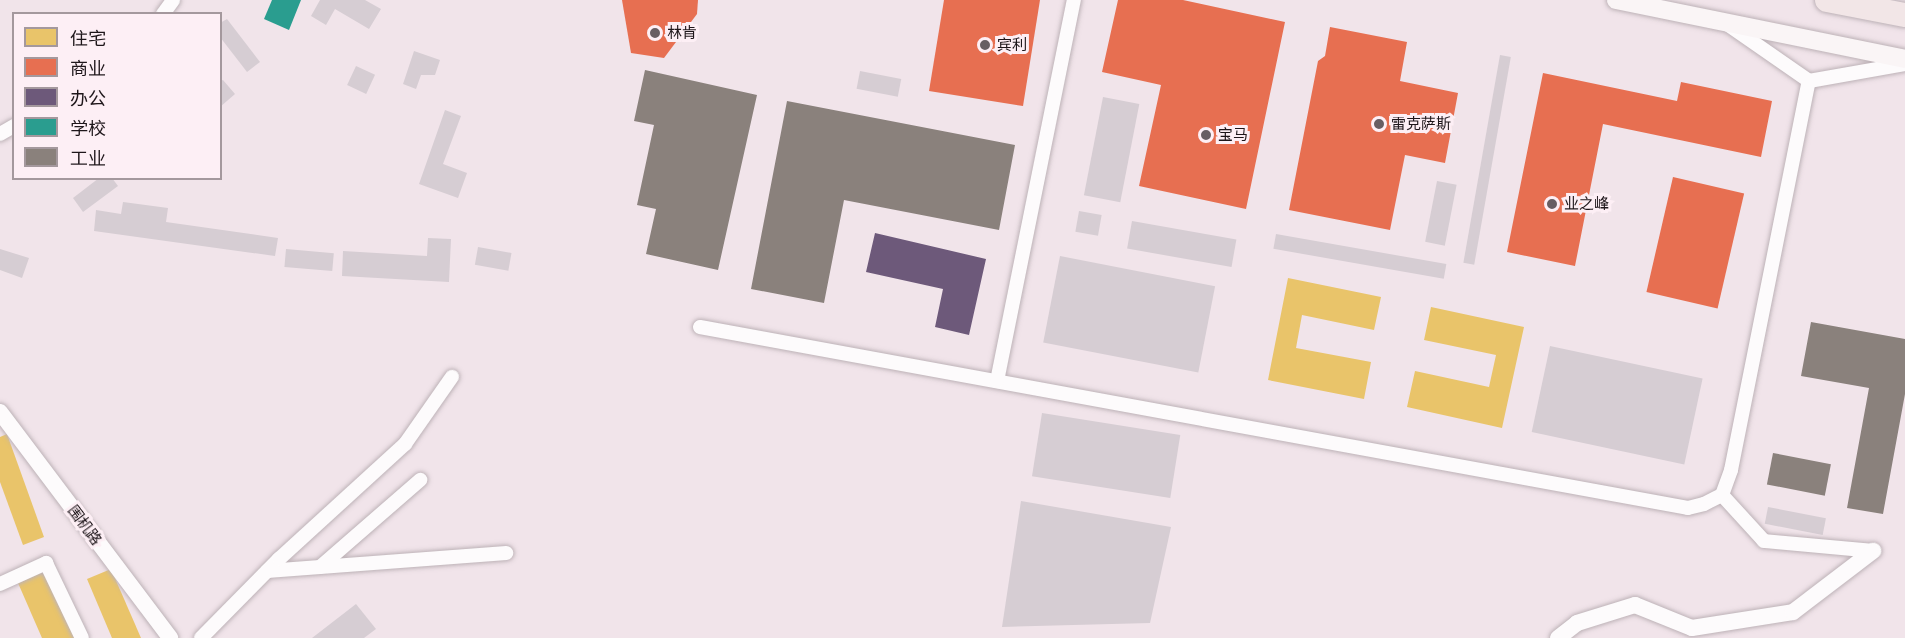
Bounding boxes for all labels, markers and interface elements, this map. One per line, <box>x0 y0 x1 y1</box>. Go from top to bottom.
legend <box>12 12 222 180</box>
place label: 林肯 <box>667 24 697 42</box>
marker: 林肯 <box>648 26 662 40</box>
text: 住宅 <box>70 28 106 49</box>
place label: 宾利 <box>997 36 1027 54</box>
marker: 宾利 <box>978 38 992 52</box>
text: 商业 <box>70 58 106 79</box>
text: 办公 <box>70 88 106 109</box>
place label: 雷克萨斯 <box>1391 115 1451 133</box>
marker: 雷克萨斯 <box>1372 117 1386 131</box>
text: 学校 <box>70 118 106 139</box>
place label: 宝马 <box>1218 126 1248 144</box>
marker: 宝马 <box>1199 128 1213 142</box>
text: 工业 <box>70 148 106 169</box>
place label: 业之峰 <box>1564 195 1609 213</box>
marker: 业之峰 <box>1545 197 1559 211</box>
street label: 围机路 <box>64 502 106 548</box>

